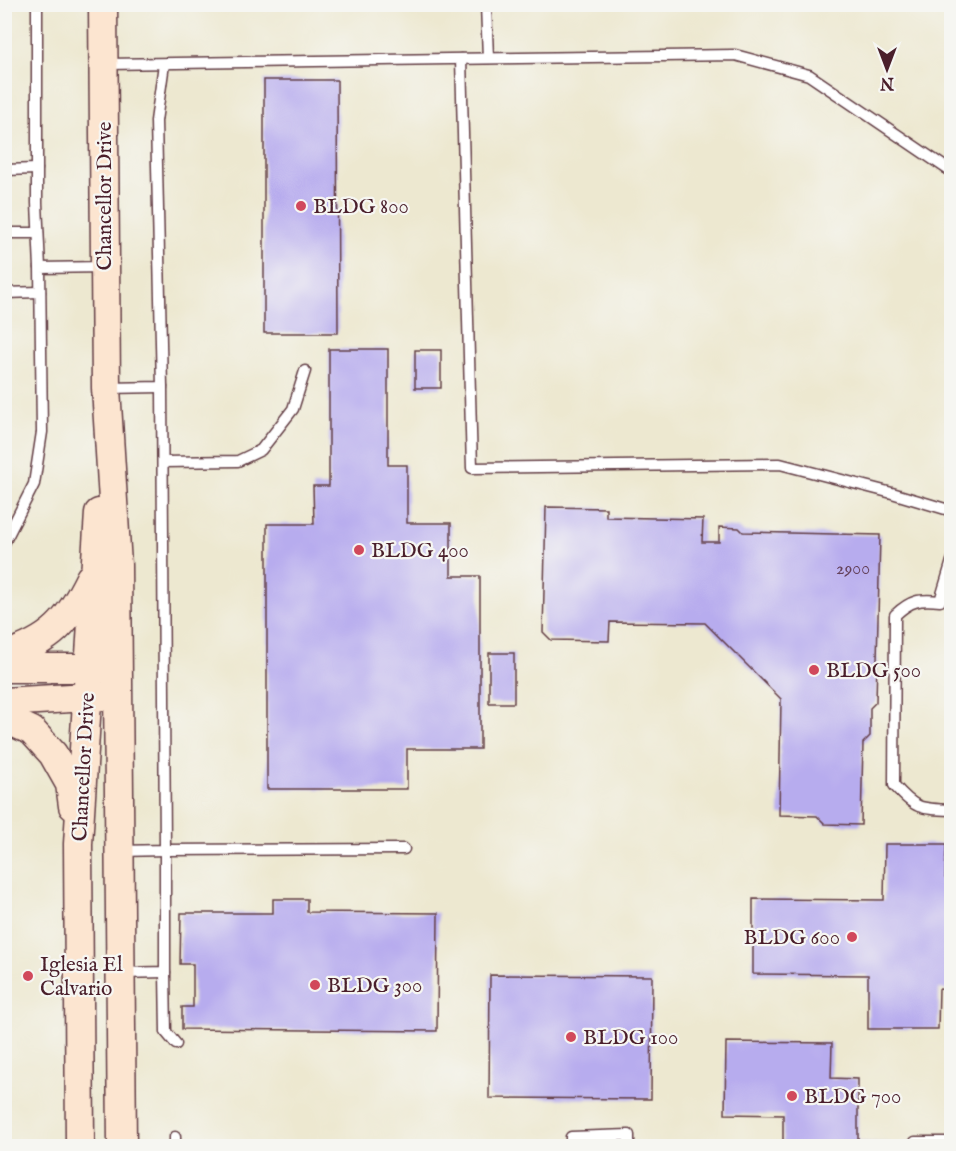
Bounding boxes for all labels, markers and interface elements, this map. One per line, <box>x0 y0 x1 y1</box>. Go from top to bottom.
north arrow <box>857 39 917 99</box>
text: N <box>880 72 895 92</box>
street label: Chancellor Drive <box>92 121 119 270</box>
place label: BLDG 800 <box>313 194 409 221</box>
marker: BLDG 800 <box>294 199 308 213</box>
place label: BLDG 400 <box>371 538 469 565</box>
marker: BLDG 400 <box>352 543 366 557</box>
house number: 2900 <box>836 558 870 581</box>
place label: BLDG 500 <box>826 658 921 685</box>
marker: BLDG 500 <box>807 663 821 677</box>
street label: Chancellor Drive <box>67 692 102 842</box>
place label: BLDG 600 <box>744 925 840 952</box>
marker: BLDG 600 <box>845 930 859 944</box>
place label: Iglesia El Calvario <box>40 952 123 1003</box>
marker: Iglesia El Calvario <box>21 969 35 983</box>
place label: BLDG 300 <box>327 973 422 1000</box>
marker: BLDG 300 <box>308 978 322 992</box>
place label: BLDG 100 <box>583 1025 678 1052</box>
marker: BLDG 100 <box>564 1030 578 1044</box>
place label: BLDG 700 <box>804 1084 901 1111</box>
marker: BLDG 700 <box>785 1089 799 1103</box>

